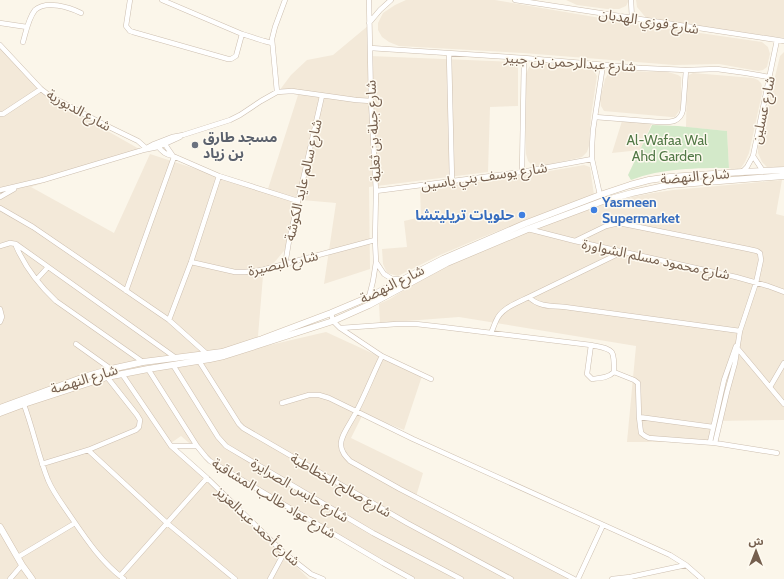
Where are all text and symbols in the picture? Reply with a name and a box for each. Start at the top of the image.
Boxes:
street label: شارع فوزي الهدبان [597,4,700,40]
street label: شارع عبدالرحمن بن جبير [502,48,637,78]
street label: شارع عسلين [747,74,781,146]
street label: شارع جبلة بن ثعلبة [361,79,387,182]
street label: شارع الدبورية [43,85,114,137]
street label: شارع سالم عايد الكوشة [280,117,328,243]
place label: مسجد طارق بن زياد [203,128,277,162]
park label: Al-Wafaa Wal Ahd Garden [627,131,708,165]
marker: مسجد طارق بن زياد [190,140,200,150]
street label: شارع يوسف بني ياسين [420,158,549,196]
street label: شارع النهضة [660,164,731,190]
place label: Yasmeen Supermarket [601,193,680,227]
marker: Yasmeen Supermarket [589,205,599,215]
place label: حلويات تريليتشا [415,206,514,224]
marker: حلويات تريليتشا [517,210,527,220]
street label: شارع محمود مسلم الشواورة [580,234,732,285]
street label: شارع البصيرة [246,246,320,282]
street label: شارع النهضة [357,261,428,309]
street label: شارع النهضة [48,360,120,400]
street label: شارع صالح الخطاطبة [286,449,395,523]
street label: شارع عواد طالب المشاقبة [208,454,339,544]
street label: شارع حابس الصرايرة [247,454,352,528]
street label: شارع أحمد عبدالعزيز [210,482,304,571]
north arrow [736,531,776,571]
text: ش [748,534,764,548]

